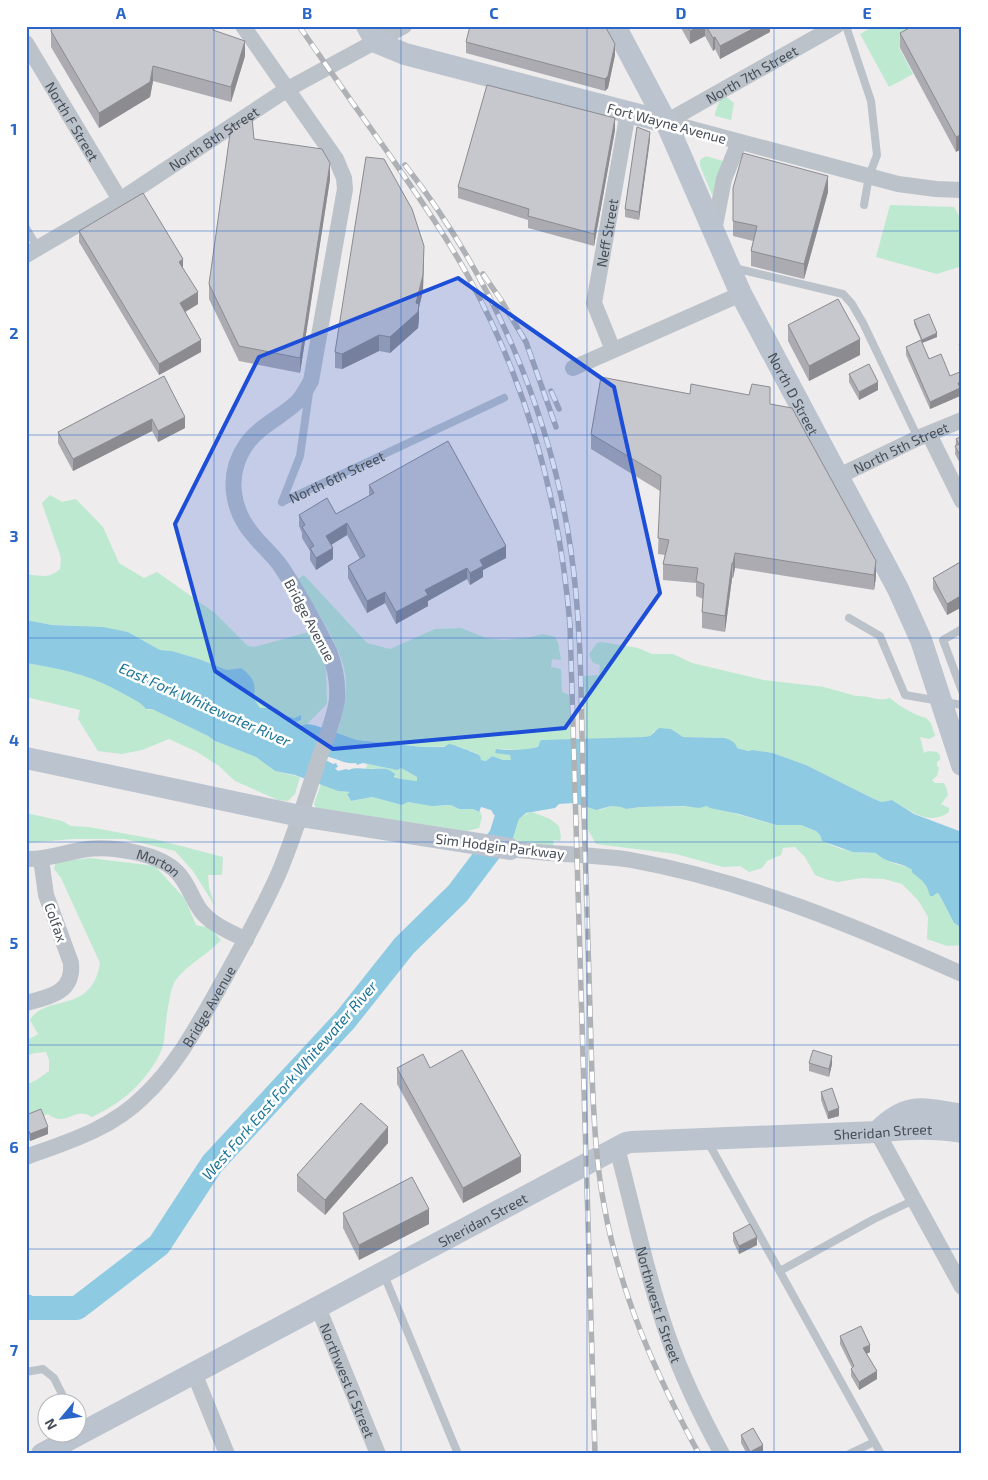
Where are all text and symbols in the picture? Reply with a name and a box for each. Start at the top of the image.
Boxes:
text: A [116,3,127,22]
text: B [302,3,312,22]
text: C [489,3,499,22]
text: D [676,3,687,22]
text: E [862,3,872,22]
street label: North 7th Street [702,41,800,106]
street label: North F Street [42,78,103,164]
street label: Fort Wayne Avenue [606,99,728,147]
street label: North 8th Street [165,102,262,174]
text: 1 [11,119,17,138]
street label: Neff Street [592,197,621,268]
text: 2 [9,323,19,342]
street label: North D Street [765,349,823,438]
street label: North 5th Street [850,418,951,477]
street label: North 6th Street [286,447,387,506]
text: 3 [9,526,19,545]
street label: Bridge Avenue [281,576,339,664]
water label: East Fork Whitewater River [116,658,295,750]
text: 4 [9,730,19,749]
street label: Sim Hodgin Parkway [435,830,566,862]
street label: Morton [135,844,185,880]
street label: Colfax [41,900,71,944]
text: 5 [10,933,19,952]
street label: Bridge Avenue [178,963,238,1050]
water label: West Fork East Fork Whitewater River [198,976,381,1183]
street label: Sheridan Street [833,1120,932,1142]
text: 6 [9,1137,19,1156]
street label: Sheridan Street [435,1189,530,1250]
street label: Northwest F Street [633,1244,686,1365]
street label: Northwest G Street [317,1320,379,1440]
text: 7 [10,1340,19,1359]
north arrow [38,1392,88,1442]
text: N [40,1416,60,1433]

